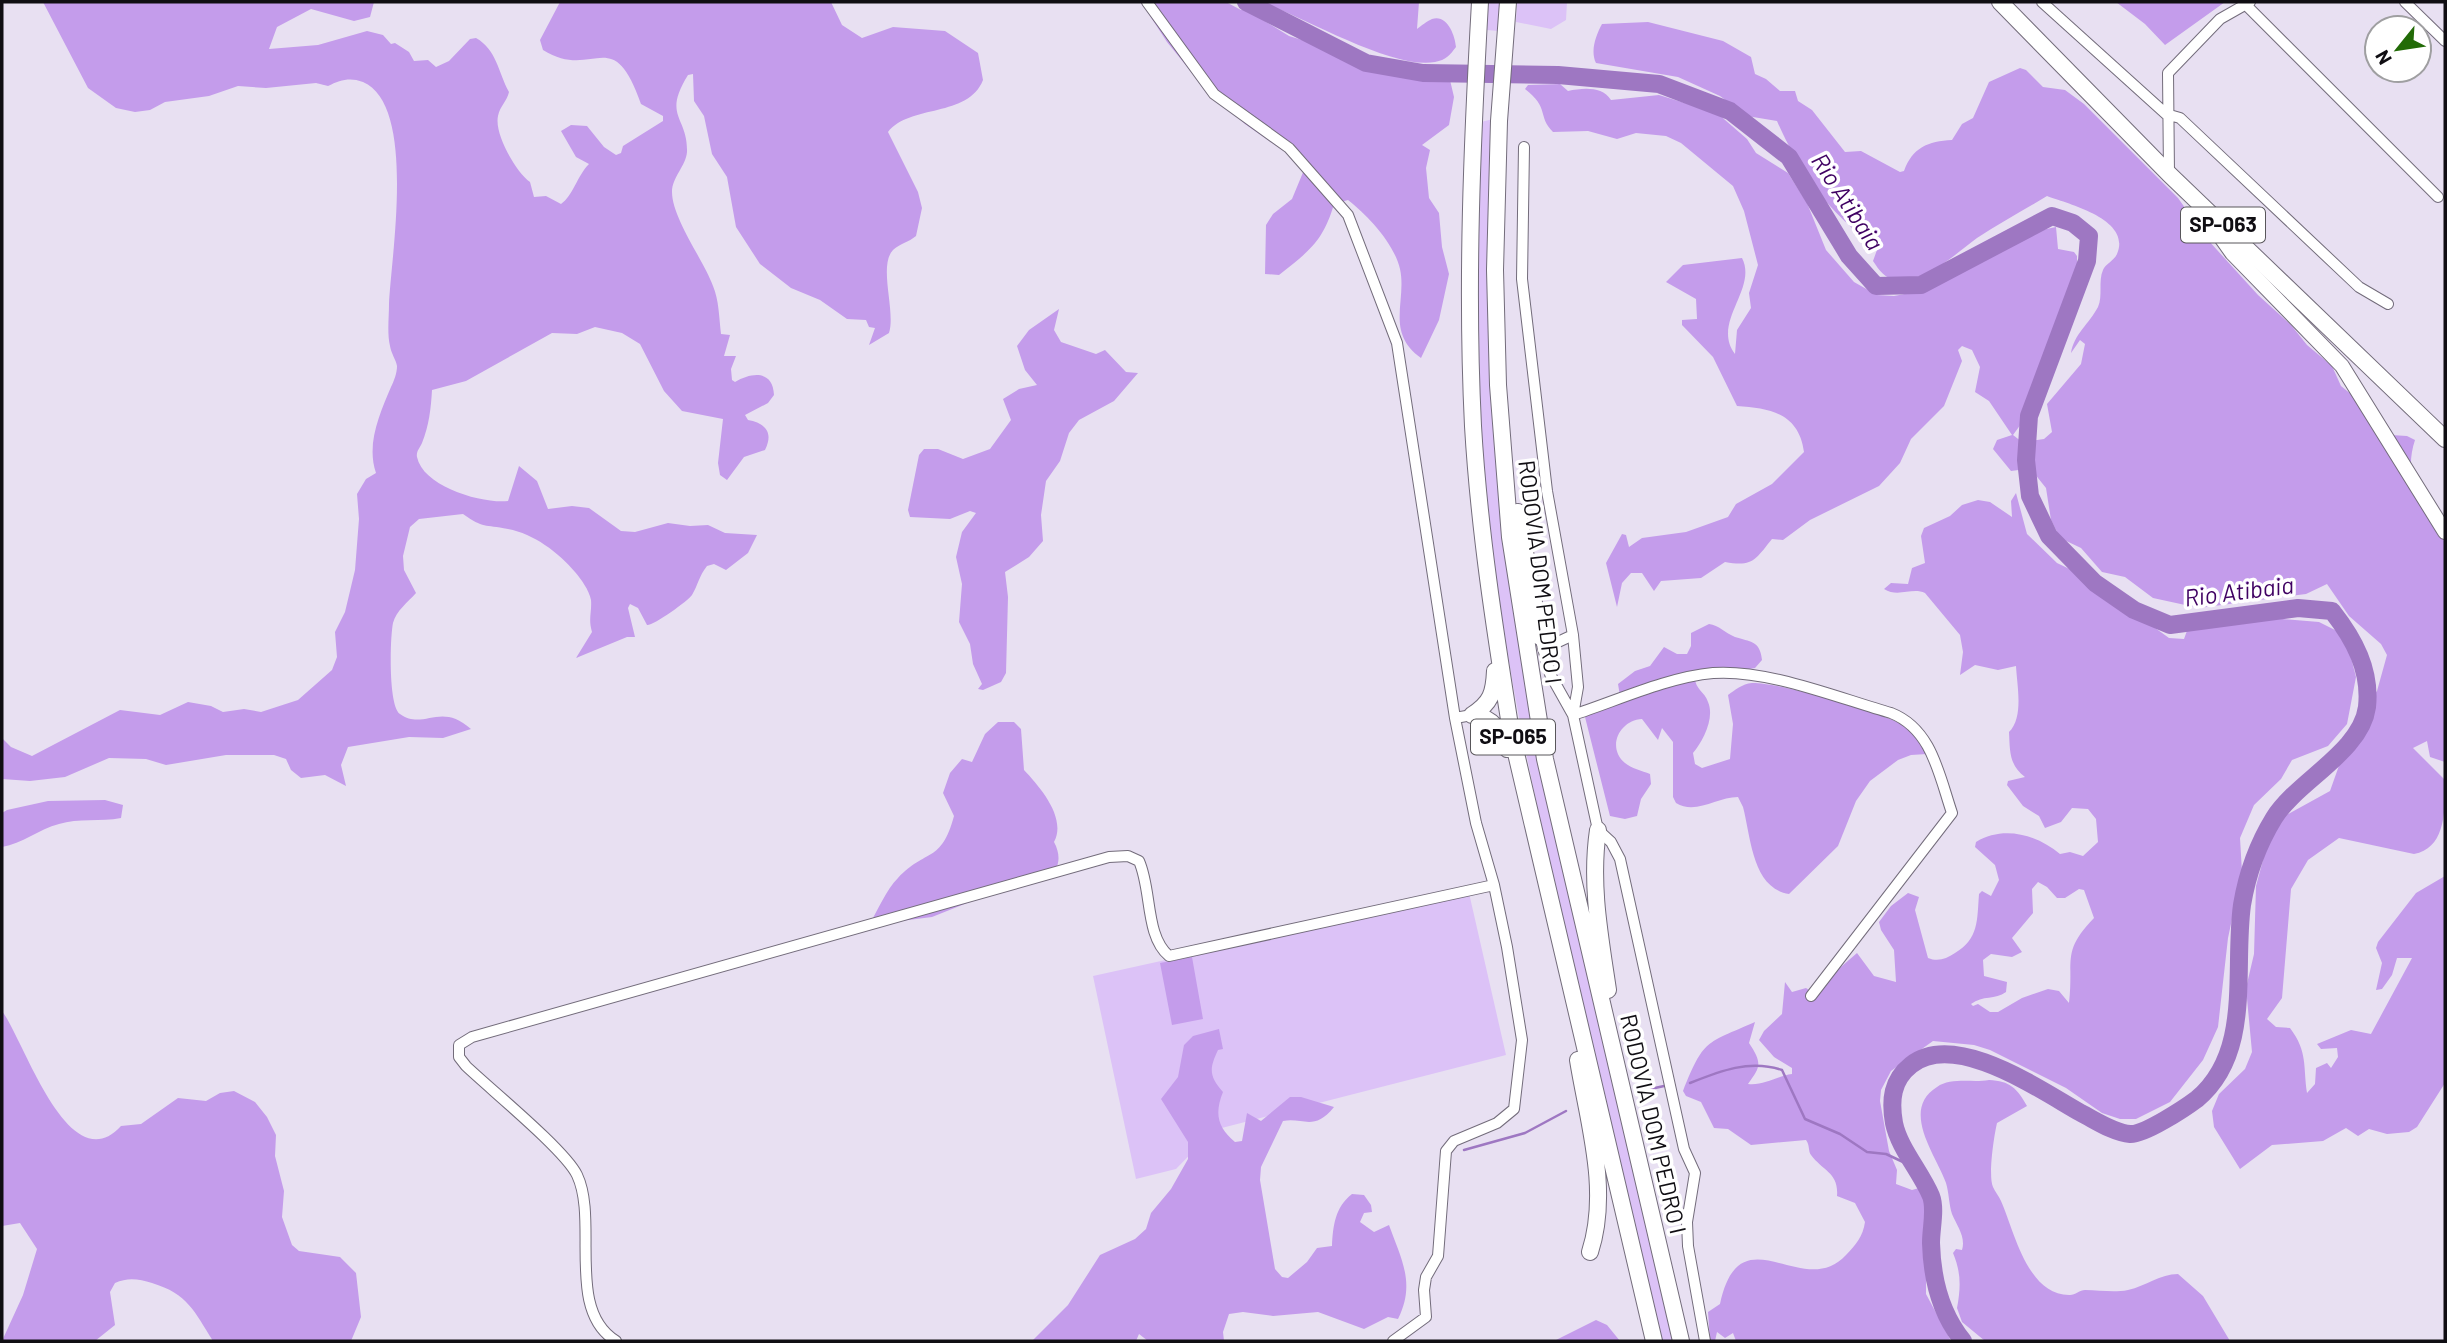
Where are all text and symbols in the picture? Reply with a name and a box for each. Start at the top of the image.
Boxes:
north arrow [2363,14,2433,84]
text: N [2370,47,2396,69]
water label: Rio Atibaia [1806,147,1890,255]
road number: SP-063 [2181,208,2265,243]
street label: RODOVIA DOM PEDRO I [1513,459,1569,685]
water label: Rio Atibaia [2183,569,2295,612]
road number: SP-065 [1471,720,1555,754]
street label: RODOVIA DOM PEDRO I [1615,1011,1693,1237]

